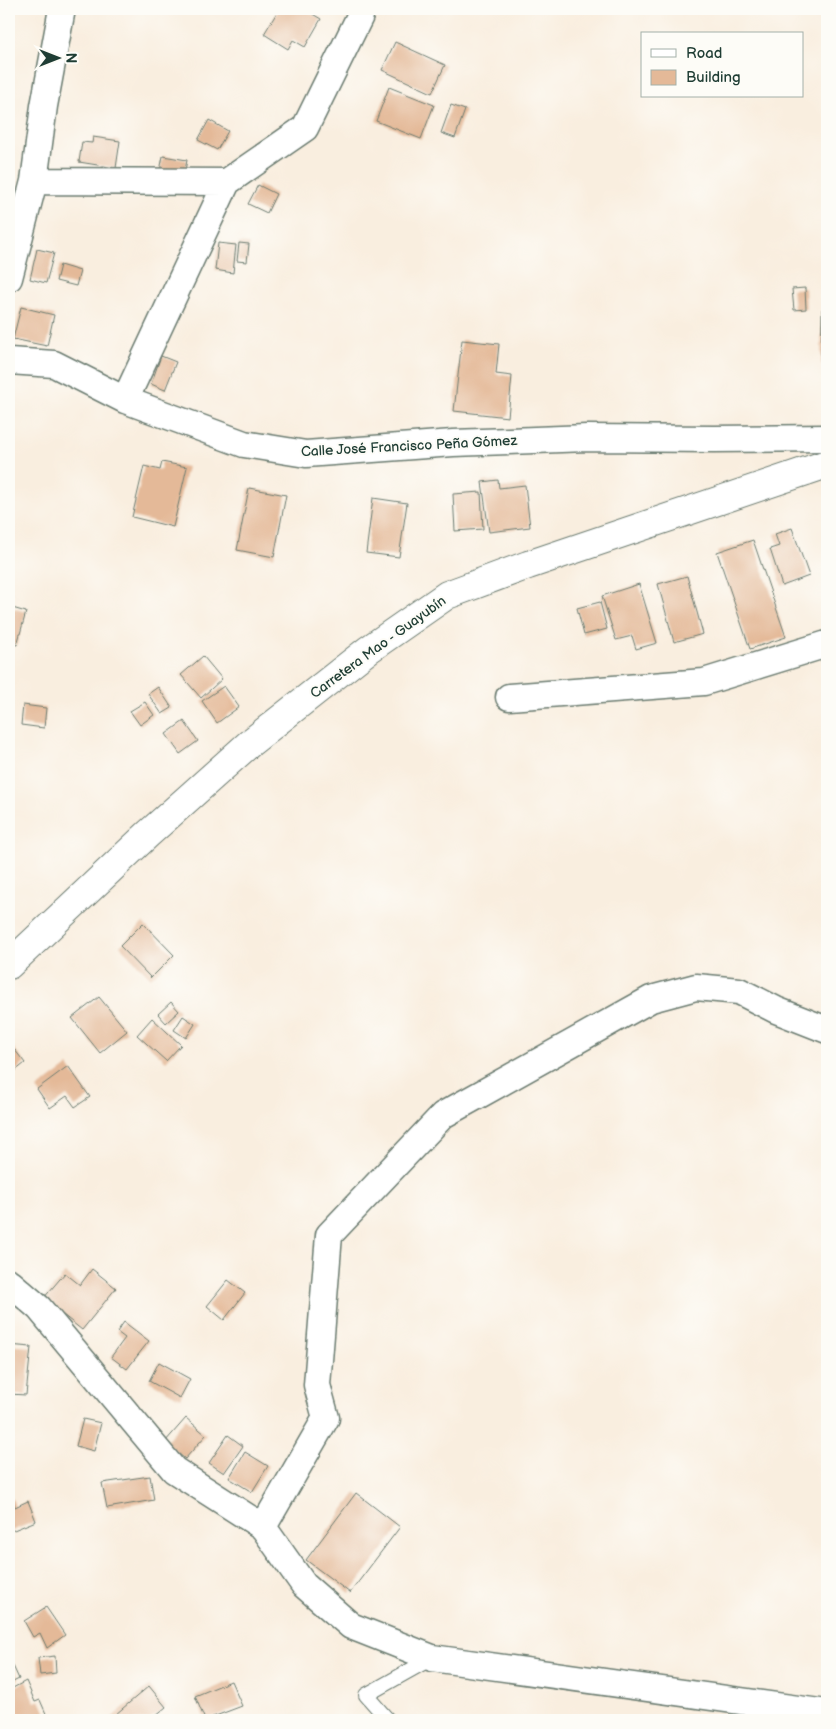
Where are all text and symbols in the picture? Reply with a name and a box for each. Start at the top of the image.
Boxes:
north arrow [32,32,82,82]
legend [641,32,804,98]
text: Road [686,44,722,63]
text: N [62,53,79,63]
text: Building [686,68,741,87]
street label: Calle José Francisco Peña Gómez [300,432,518,460]
street label: Carretera Mao - Guayubín [307,592,449,702]

